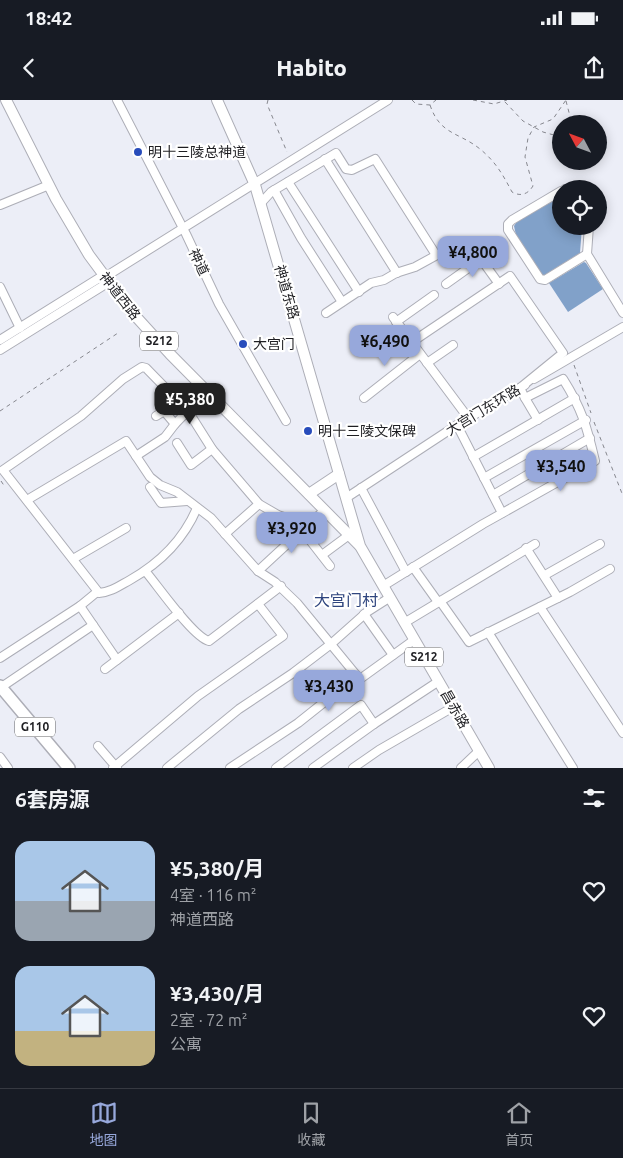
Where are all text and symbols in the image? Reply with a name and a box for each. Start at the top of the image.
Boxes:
text: 18:42 [25,7,73,29]
icon: back [15,54,43,82]
icon: share [580,54,608,82]
text: Habito [276,55,347,80]
north arrow [552,115,608,170]
map controls [552,115,607,235]
place label: 明十三陵总神道 [148,144,246,160]
marker: 明十三陵总神道 [132,146,144,158]
button: locate [552,180,607,235]
pin: ¥4,800 [432,236,514,278]
text: ¥4,800 [448,243,498,261]
street label: 神道 [186,246,212,278]
street label: 神道东路 [272,263,302,321]
street label: 神道西路 [96,269,144,323]
pin: ¥6,490 [344,324,426,367]
road number: S212 [140,332,178,350]
text: ¥6,490 [360,332,410,350]
place label: 大宫门 [253,336,295,352]
marker: 大宫门 [237,338,249,350]
pin: ¥5,380 [149,382,231,425]
street label: 大宫门东环路 [443,382,523,438]
text: ¥5,380 [165,390,215,408]
place label: 明十三陵文保碑 [318,423,416,439]
marker: 明十三陵文保碑 [302,425,314,437]
pin: ¥3,540 [520,450,602,492]
text: ¥3,540 [536,457,586,475]
pin: ¥3,920 [251,512,333,554]
text: ¥3,920 [267,519,317,537]
district label: 大宫门村 [314,591,378,609]
road number: S212 [405,648,443,666]
pin: ¥3,430 [288,670,370,712]
text: ¥3,430 [304,677,354,695]
street label: 昌赤路 [438,687,472,731]
road number: G110 [15,718,55,736]
icon: filters [580,784,608,812]
text: 6套房源 [15,787,90,811]
text: ¥5,380/月 [170,856,264,880]
icon: home [55,861,115,921]
icon: heart [580,877,608,905]
text: 4室 · 116 m² [170,886,257,904]
text: 神道西路 [170,910,234,928]
text: ¥3,430/月 [170,981,264,1005]
icon: home [55,986,115,1046]
icon: heart [580,1002,608,1030]
text: 2室 · 72 m² [170,1011,248,1029]
text: 公寓 [170,1035,202,1053]
tab: 地图 [90,1099,118,1149]
tab: 收藏 [297,1099,325,1149]
tab: 首页 [505,1099,533,1149]

